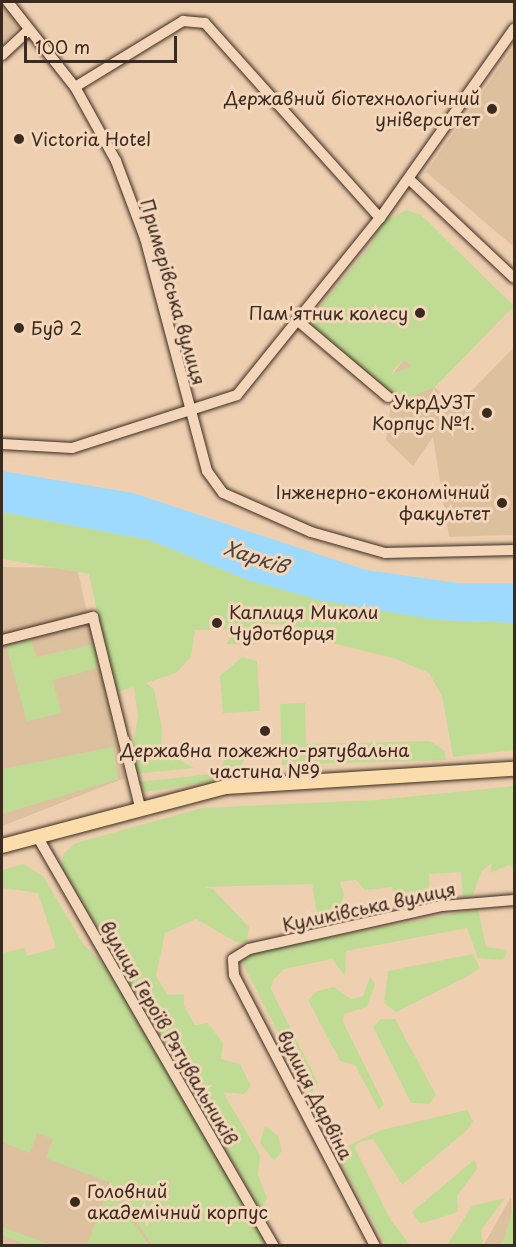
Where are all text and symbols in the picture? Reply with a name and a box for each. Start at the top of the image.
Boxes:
scale bar [27,24,180,62]
text: 100 m [35,33,90,60]
place label: Державний біотехнологічний університет [224,88,480,130]
marker: Державний біотехнологічний університет [485,102,499,116]
place label: Victoria Hotel [31,128,151,150]
marker: Victoria Hotel [12,132,26,146]
street label: Примерівська вулиця [136,196,210,388]
place label: Пам'ятник колесу [247,302,408,324]
marker: Пам'ятник колесу [413,306,427,320]
place label: Буд 2 [31,317,82,339]
marker: Буд 2 [12,321,26,335]
place label: УкрДУЗТ Корпус №1. [371,392,475,434]
marker: УкрДУЗТ Корпус №1. [480,406,494,420]
place label: Інженерно-економічний факультет [276,482,490,524]
marker: Інженерно-економічний факультет [495,496,509,510]
water label: Харків [221,536,291,578]
place label: Каплиця Миколи Чудотворця [229,602,379,644]
marker: Каплиця Миколи Чудотворця [210,616,224,630]
marker: Державна пожежно-рятувальна частина №9 [258,724,272,738]
place label: Державна пожежно-рятувальна частина №9 [121,740,409,783]
street label: Куликівська вулиця [280,878,458,936]
street label: вулиця Героїв Рятувальників [96,917,242,1149]
street label: вулиця Дарвіна [273,1026,357,1164]
place label: Головний академічний корпус [87,1181,269,1224]
marker: Головний академічний корпус [68,1195,82,1209]

